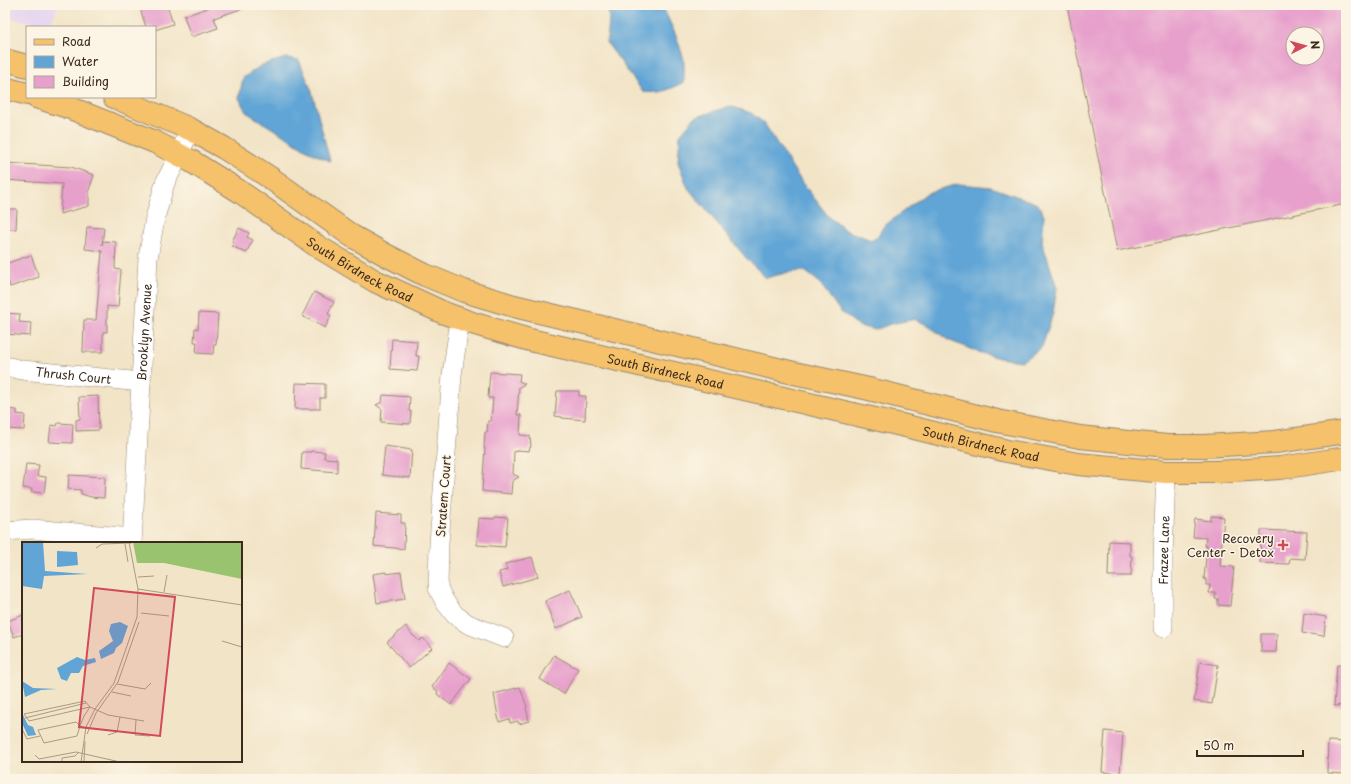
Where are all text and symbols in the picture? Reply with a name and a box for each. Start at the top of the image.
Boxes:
legend [26,26,156,98]
north arrow [1285,26,1325,66]
text: Road [62,32,91,50]
text: N [1307,40,1324,50]
text: Water [62,52,99,70]
text: Building [62,72,109,90]
street label: South Birdneck Road [303,232,416,306]
street label: Brooklyn Avenue [132,283,156,381]
street label: South Birdneck Road [605,349,726,393]
street label: Thrush Court [35,362,112,388]
street label: South Birdneck Road [921,421,1041,466]
street label: Stratem Court [431,454,455,538]
street label: Frazee Lane [1154,515,1173,585]
place label: Recovery Center - Detox [1187,529,1274,561]
marker: Recovery Center - Detox [1277,539,1289,551]
inset map [22,542,242,762]
scale bar [1197,732,1303,758]
text: 50 m [1203,736,1234,754]

